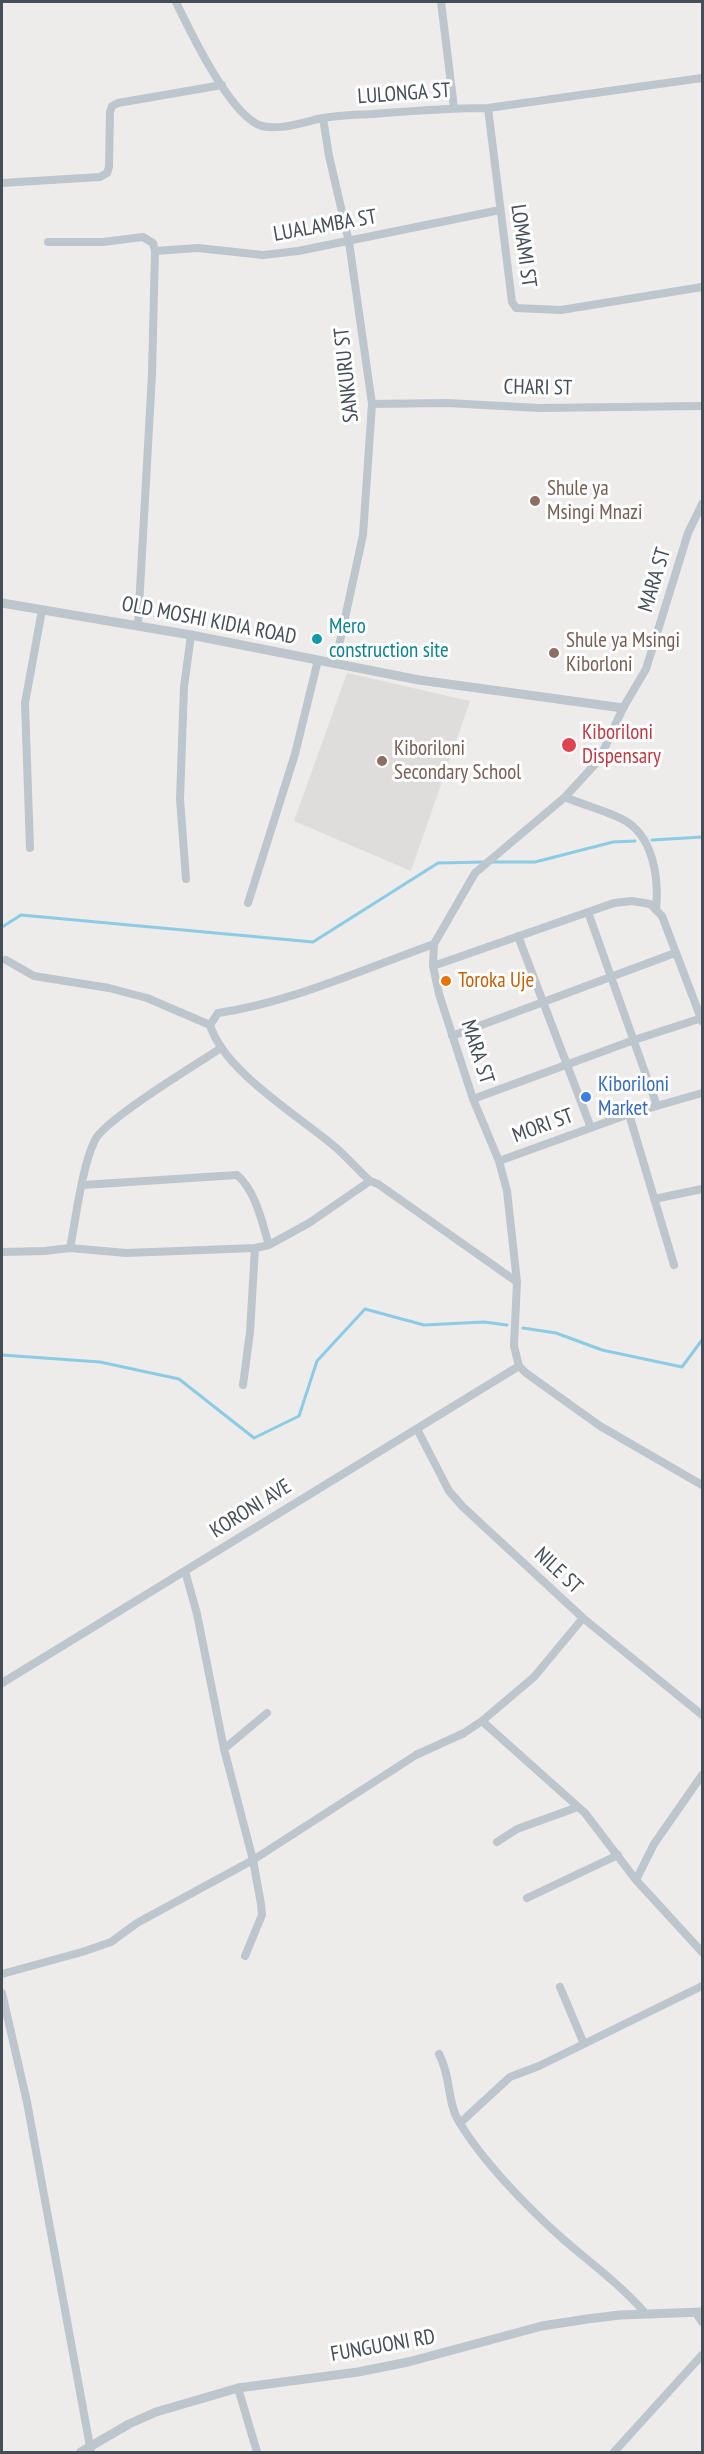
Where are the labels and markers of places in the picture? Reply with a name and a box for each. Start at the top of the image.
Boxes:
place label: Shule ya Msingi Mnazi [547,476,642,526]
marker: Shule ya Msingi Mnazi [528,494,542,508]
place label: Mero construction site [329,614,449,664]
place label: Shule ya Msingi Kiborloni [566,628,680,678]
marker: Mero construction site [310,632,324,646]
marker: Shule ya Msingi Kiborloni [547,646,561,660]
place label: Kiboriloni Dispensary [582,720,661,770]
place label: Kiboriloni Secondary School [394,736,521,786]
marker: Kiboriloni Dispensary [560,736,578,754]
marker: Kiboriloni Secondary School [375,754,389,768]
place label: Toroka Uje [458,968,534,994]
marker: Toroka Uje [439,974,453,988]
place label: Kiboriloni Market [598,1072,669,1122]
marker: Kiboriloni Market [579,1090,593,1104]

